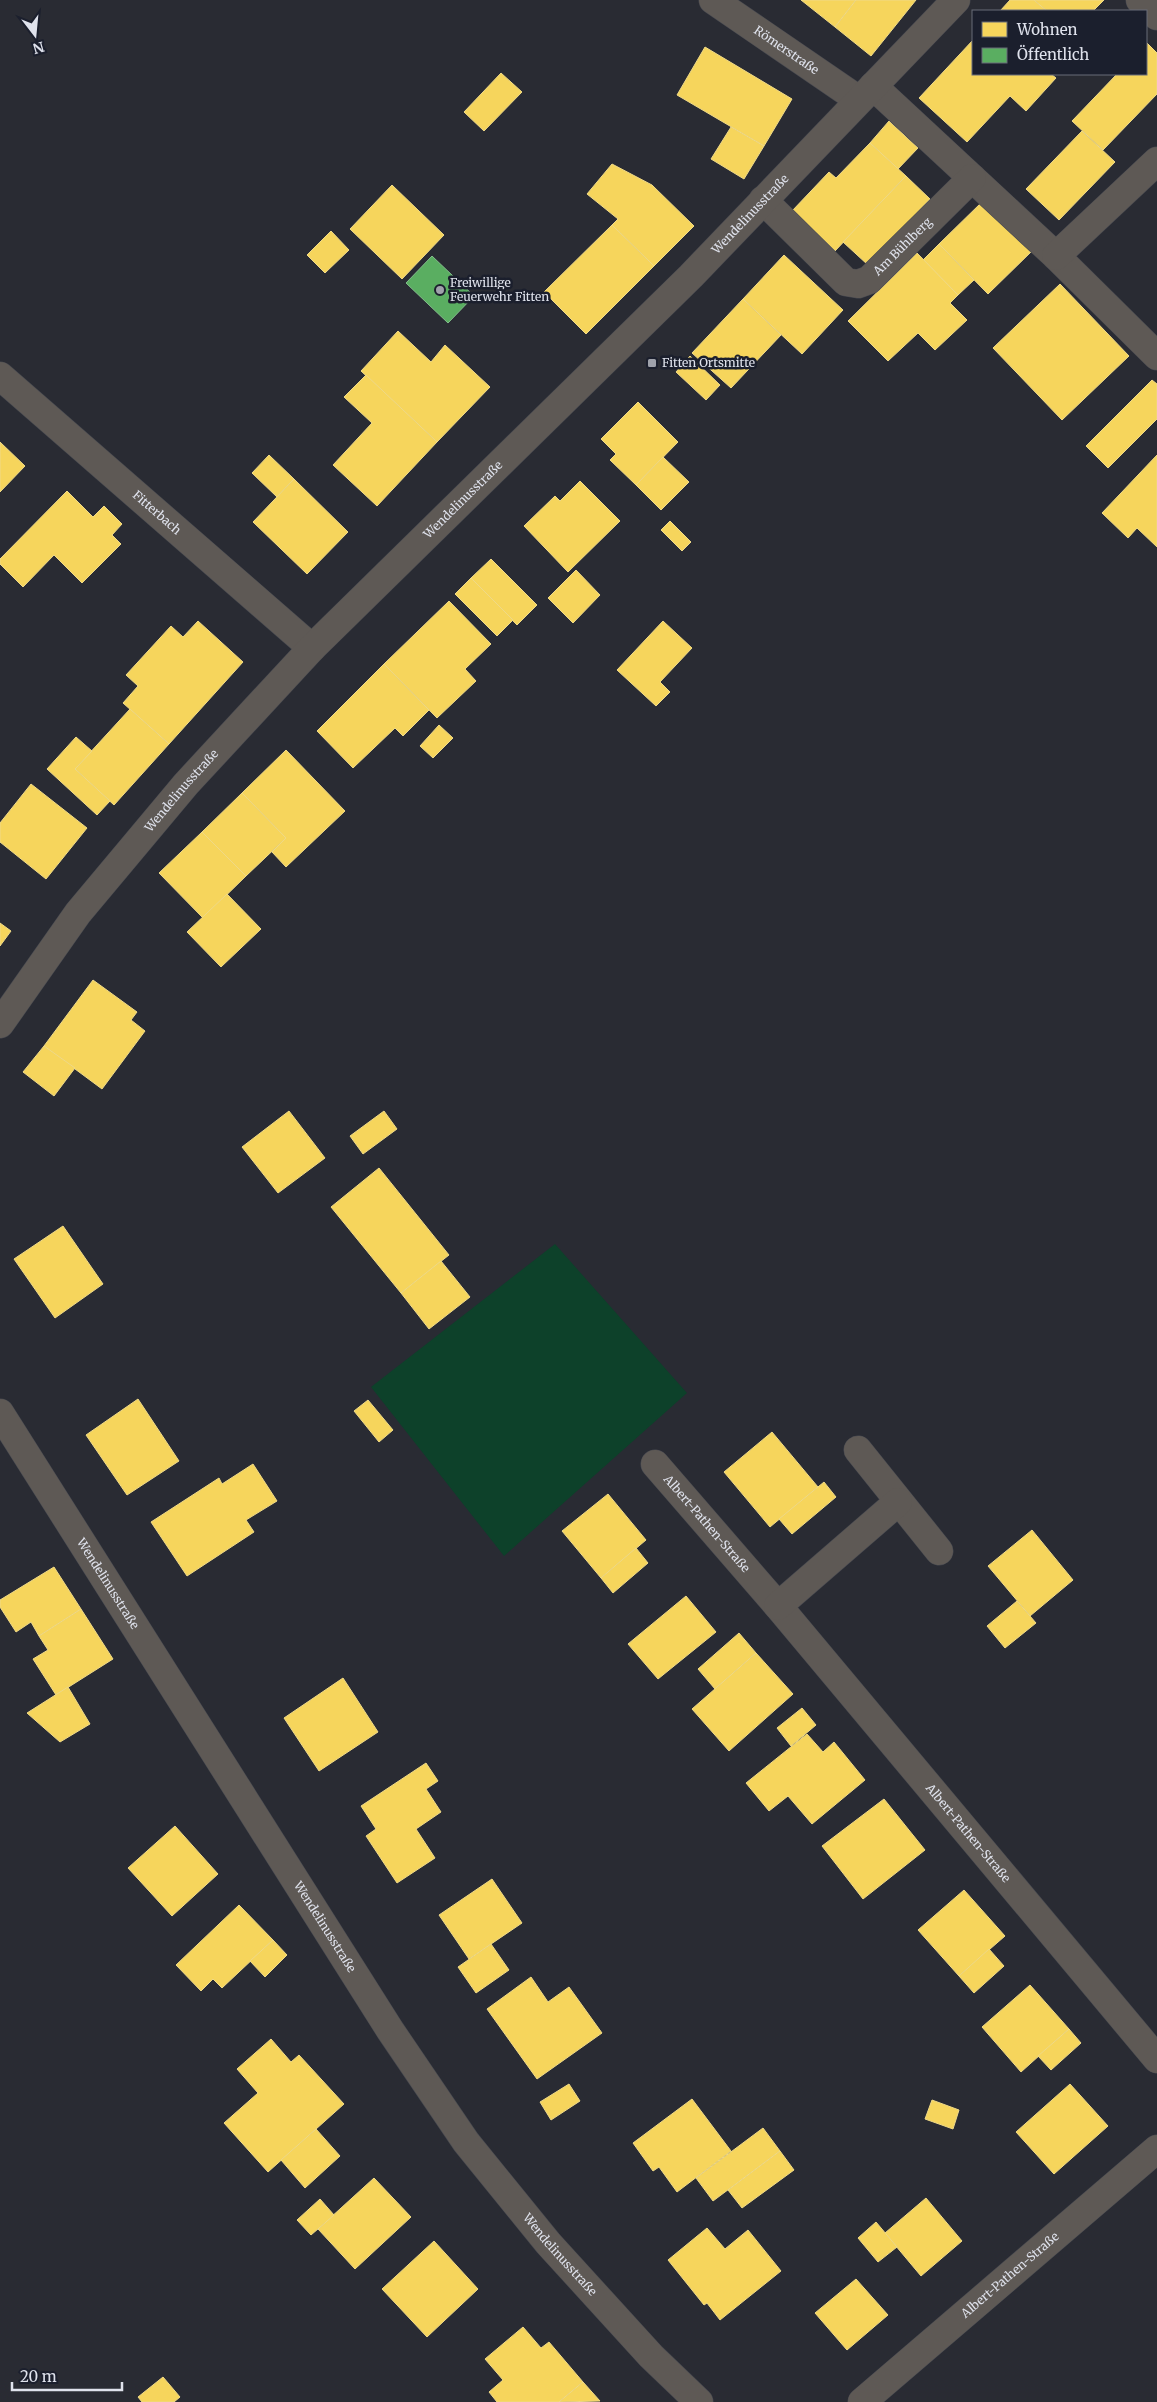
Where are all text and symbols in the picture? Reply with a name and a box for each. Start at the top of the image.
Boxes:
north arrow [10,10,60,60]
legend [972,10,1147,75]
text: Wohnen [1016,20,1077,39]
street label: Römerstraße [751,22,822,77]
text: N [31,37,46,58]
text: Öffentlich [1017,44,1089,64]
street label: Wendelinusstraße [708,171,792,258]
street label: Am Bühlberg [869,214,935,279]
place label: Freiwillige Feuerwehr Fitten [450,275,549,304]
marker: Freiwillige Feuerwehr Fitten [434,284,446,296]
place label: Fitten Ortsmitte [662,355,755,370]
marker: Fitten Ortsmitte [646,357,658,369]
street label: Wendelinusstraße [419,457,505,542]
street label: Fitterbach [130,487,184,537]
street label: Wendelinusstraße [141,746,221,835]
street label: Albert-Pathen-Straße [660,1471,753,1575]
street label: Wendelinusstraße [74,1534,143,1632]
street label: Albert-Pathen-Straße [922,1780,1014,1885]
street label: Wendelinusstraße [290,1878,360,1975]
street label: Wendelinusstraße [519,2210,600,2299]
street label: Albert-Pathen-Straße [957,2229,1062,2321]
scale bar [12,2360,122,2392]
text: 20 m [20,2367,57,2386]

